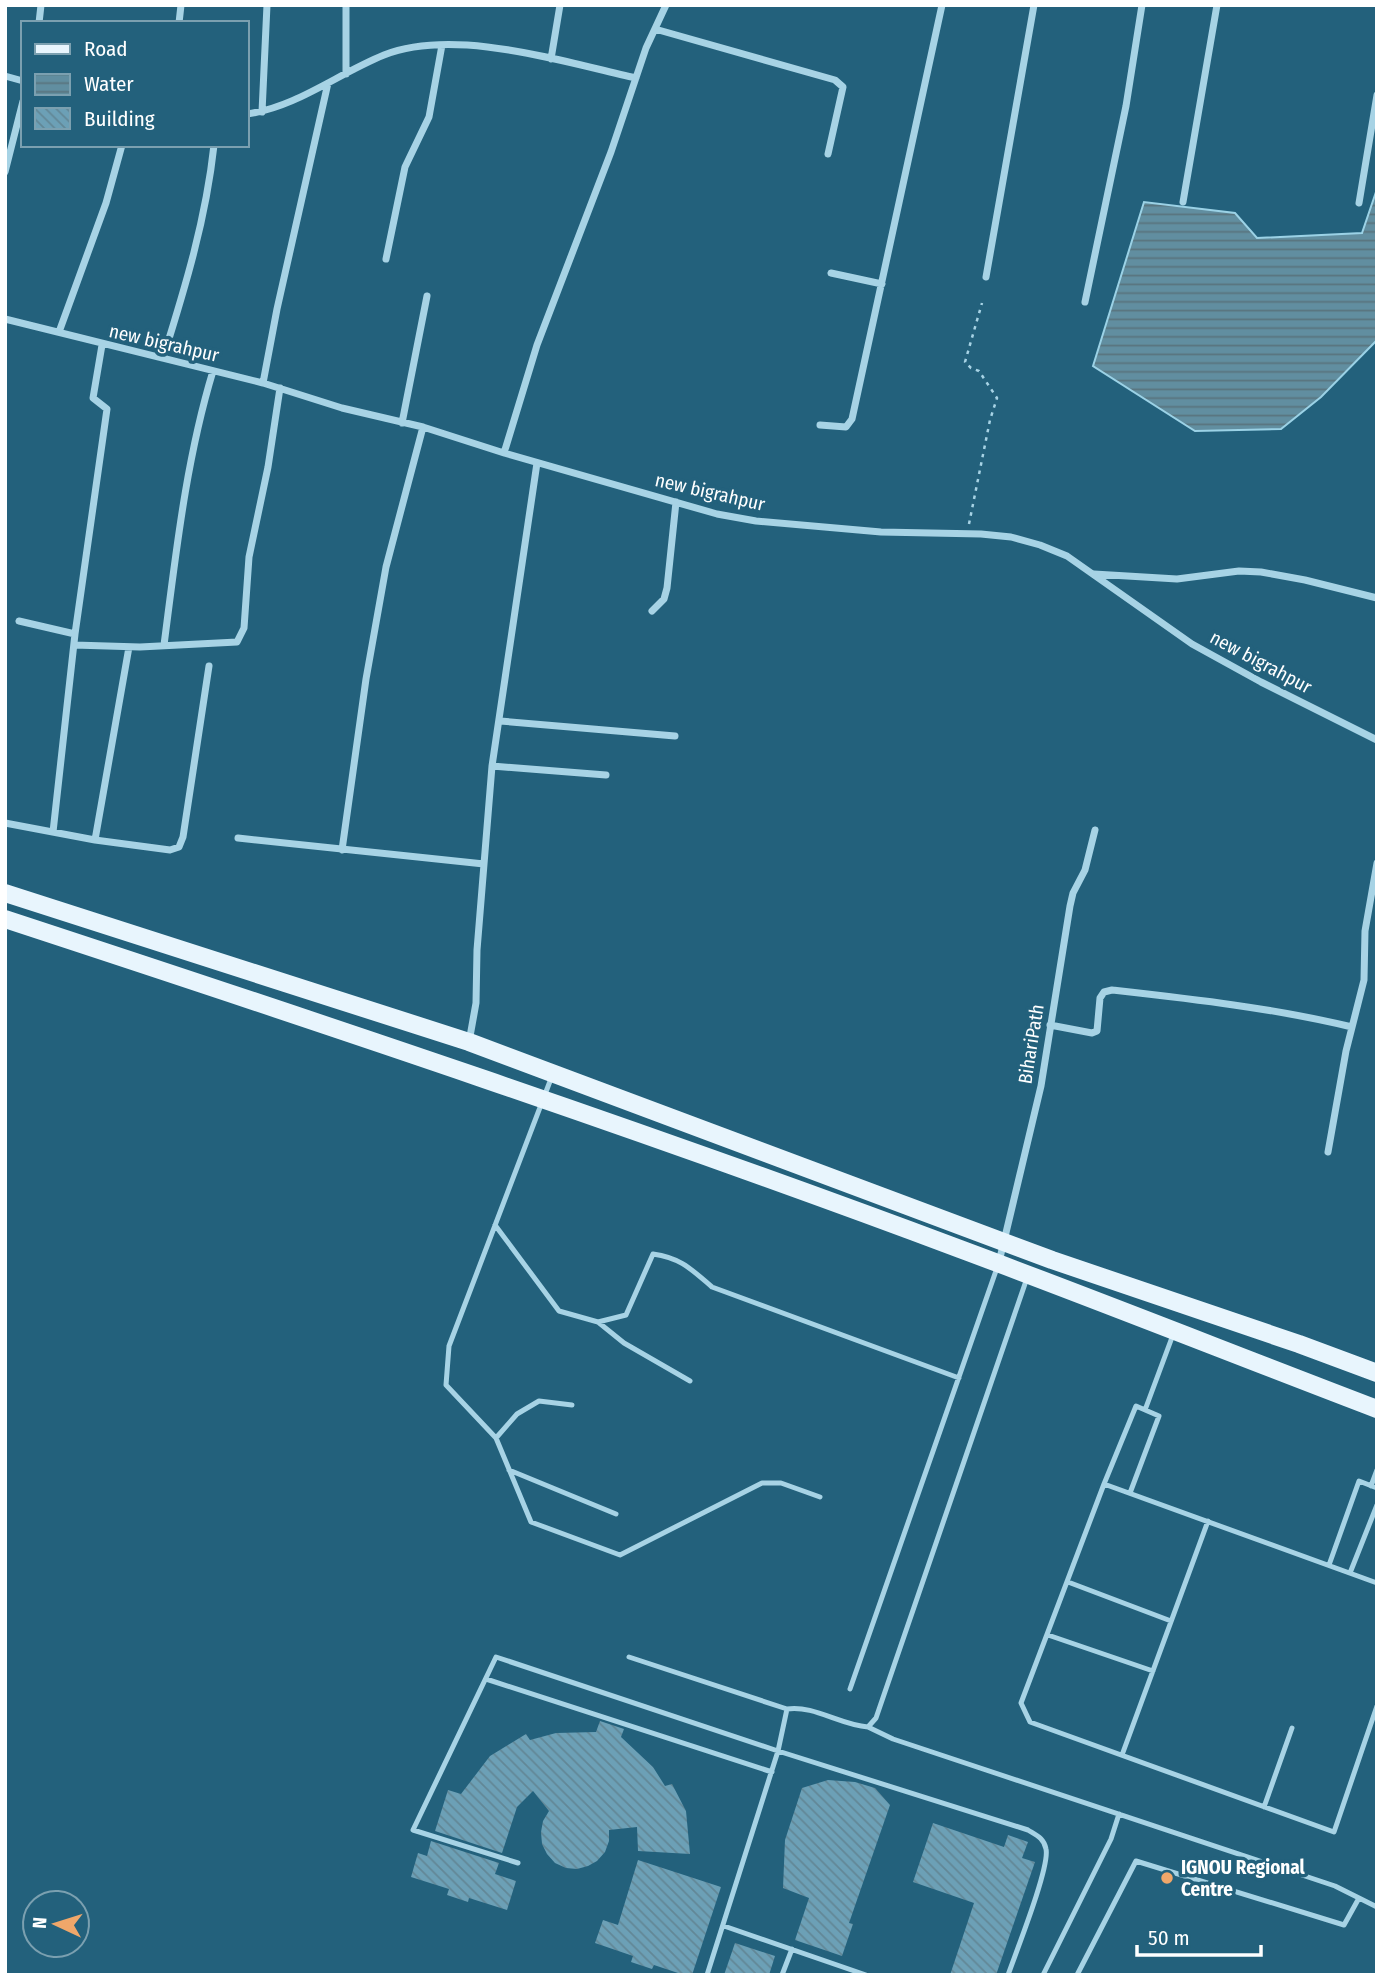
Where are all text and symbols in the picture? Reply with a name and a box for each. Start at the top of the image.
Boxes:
legend [21,21,248,147]
text: Road [84,36,128,62]
text: Water [84,71,134,97]
text: Building [84,106,155,132]
street label: new bigrahpur [107,319,222,367]
street label: new bigrahpur [653,468,768,516]
street label: new bigrahpur [1206,626,1316,699]
street label: BihariPath [1013,1002,1049,1086]
place label: IGNOU Regional Centre [1181,1856,1306,1901]
marker: IGNOU Regional Centre [1159,1870,1175,1886]
north arrow [21,1889,91,1959]
scale bar [1137,1913,1261,1957]
text: N [28,1916,51,1929]
text: 50 m [1148,1925,1190,1951]

